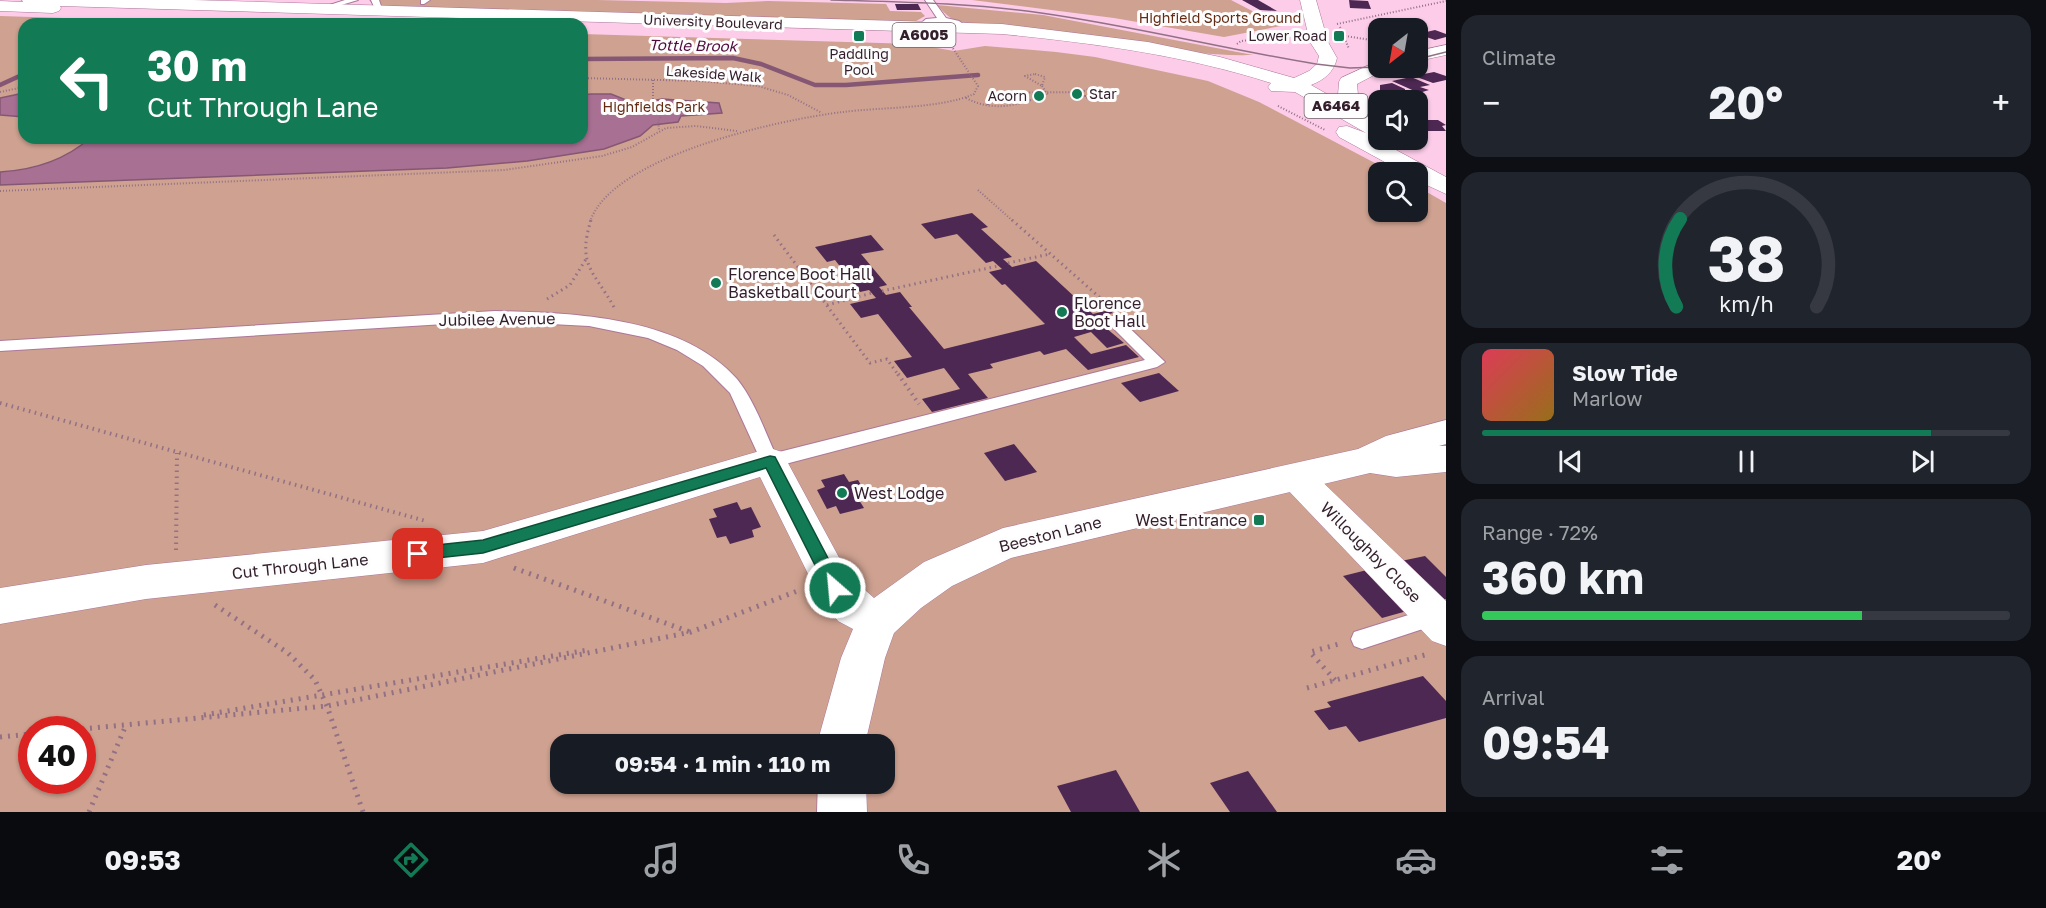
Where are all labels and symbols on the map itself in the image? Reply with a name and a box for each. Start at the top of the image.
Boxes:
park label: Highfield Sports Ground [1139,9,1301,26]
street label: University Boulevard [643,11,783,32]
north arrow [1368,18,1428,78]
road number: A6005 [892,23,956,47]
place label: Lower Road [1248,27,1327,44]
marker: Paddling Pool [852,29,866,43]
marker: Lower Road [1332,29,1346,43]
water label: Tottle Brook [649,35,739,55]
place label: Paddling Pool [829,45,889,78]
street label: Lakeside Walk [665,62,763,85]
place label: Star [1089,85,1117,102]
place label: Acorn [988,87,1027,104]
marker: Star [1070,87,1084,101]
marker: Acorn [1032,89,1046,103]
road number: A6464 [1304,94,1368,118]
park label: Highfields Park [603,98,705,115]
place label: Florence Boot Hall Basketball Court [728,264,871,302]
marker: Florence Boot Hall Basketball Court [709,276,723,290]
place label: Florence Boot Hall [1074,293,1146,331]
marker: Florence Boot Hall [1055,305,1069,319]
street label: Jubilee Avenue [438,308,556,330]
place label: West Lodge [854,483,944,503]
marker: West Lodge [835,486,849,500]
street label: Willoughby Close [1316,497,1426,607]
place label: West Entrance [1135,510,1247,530]
street label: Beeston Lane [997,512,1103,556]
marker: West Entrance [1252,513,1266,527]
pin [392,528,443,579]
street label: Cut Through Lane [231,549,369,583]
position arrow [803,556,867,620]
speed limit sign: 40 [18,716,96,794]

